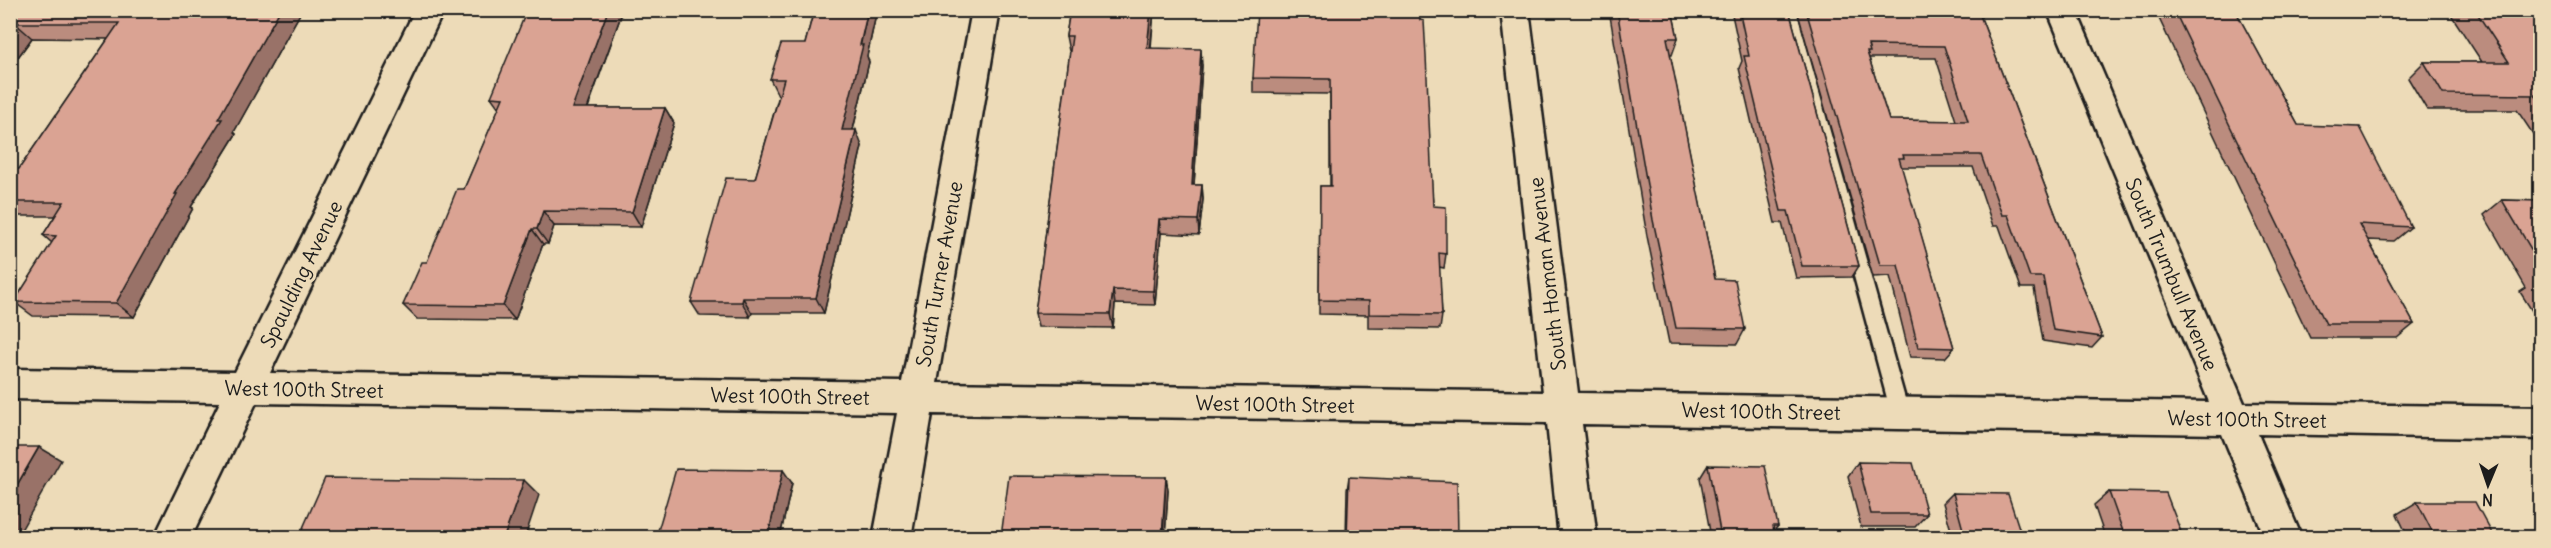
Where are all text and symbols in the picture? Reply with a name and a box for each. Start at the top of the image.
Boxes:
street label: South Trumbull Avenue [2120,174,2224,374]
street label: South Homan Avenue [1523,176,1571,372]
street label: South Turner Avenue [910,179,968,369]
street label: Spaulding Avenue [255,196,347,352]
street label: West 100th Street [224,375,384,403]
street label: West 100th Street [710,382,870,410]
street label: West 100th Street [1195,390,1355,418]
street label: West 100th Street [1681,397,1841,425]
street label: West 100th Street [2167,405,2327,433]
north arrow [2458,455,2518,515]
text: N [2482,490,2493,510]

